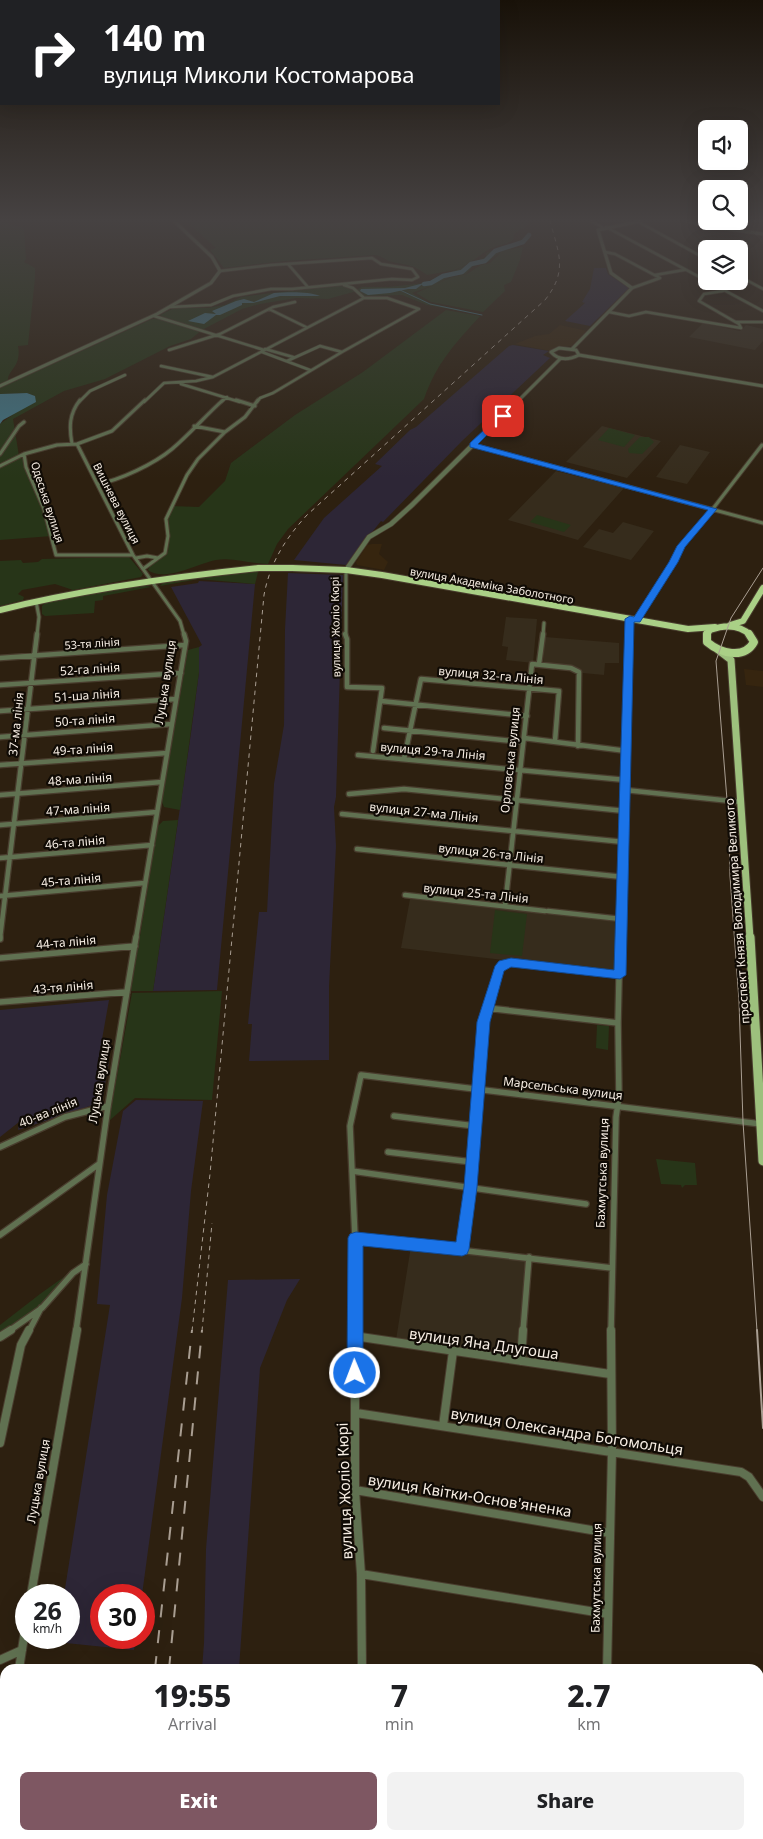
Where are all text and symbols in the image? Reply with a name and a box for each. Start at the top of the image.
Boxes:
text: 140 m [103,14,206,61]
icon: right [20,20,85,85]
text: вулиця Миколи Костомарова [103,59,414,89]
map controls [698,120,748,290]
button: sound [698,120,748,170]
button: search [698,180,748,230]
button: layers [698,240,748,290]
pin [482,395,524,437]
icon: arrive [489,402,517,430]
street label: Одеська вулиця [28,459,68,545]
street label: Вишнева вулиця [90,460,144,546]
street label: вулиця Академіка Заболотного [409,563,575,607]
street label: вулиця Жоліо Кюрі [327,577,343,677]
street label: 53-тя лінія [64,634,120,652]
street label: Луцька вулиця [150,639,180,725]
street label: 52-га лінія [59,658,121,680]
street label: вулиця 32-га Лінія [438,662,544,688]
street label: 51-ша лінія [54,684,120,706]
street label: 37-ма лінія [4,691,28,757]
street label: Орловська вулиця [496,706,524,814]
street label: 50-та лінія [54,709,116,731]
street label: 49-та лінія [52,738,114,760]
street label: вулиця 29-та Лінія [380,738,486,764]
street label: 48-ма лінія [47,768,113,790]
street label: 47-ма лінія [45,798,111,820]
street label: вулиця 27-ма Лінія [369,798,479,826]
street label: проспект Князя Володимира Великого [721,798,753,1024]
street label: 46-та лінія [44,831,106,853]
street label: вулиця 26-та Лінія [438,839,544,867]
street label: 45-та лінія [40,869,102,891]
street label: вулиця 25-та Лінія [423,879,529,907]
street label: 44-та лінія [35,931,97,953]
street label: 43-тя лінія [32,976,94,998]
street label: Луцька вулиця [84,1038,114,1124]
street label: Марсельська вулиця [502,1072,624,1104]
street label: 40-ва лінія [16,1093,80,1131]
street label: Бахмутська вулиця [592,1118,612,1228]
street label: вулиця Яна Длугоша [408,1323,560,1363]
position arrow [328,1346,380,1398]
street label: вулиця Олександра Богомольця [449,1403,685,1459]
street label: вулиця Жоліо Кюрі [332,1422,356,1560]
street label: Луцька вулиця [22,1438,54,1524]
street label: вулиця Квітки-Основ'яненка [367,1469,573,1521]
street label: Бахмутська вулиця [587,1523,605,1633]
speed limit sign: 30 [90,1584,155,1649]
text: 26 [33,1593,62,1627]
text: km/h [33,1620,62,1637]
text: 19:55 [153,1675,231,1716]
text: 7 [391,1675,408,1716]
text: 2.7 [567,1675,611,1716]
text: Arrival [168,1713,217,1735]
text: min [385,1713,414,1735]
text: km [577,1713,601,1735]
button: Exit [20,1772,377,1830]
button: Share [387,1772,744,1830]

